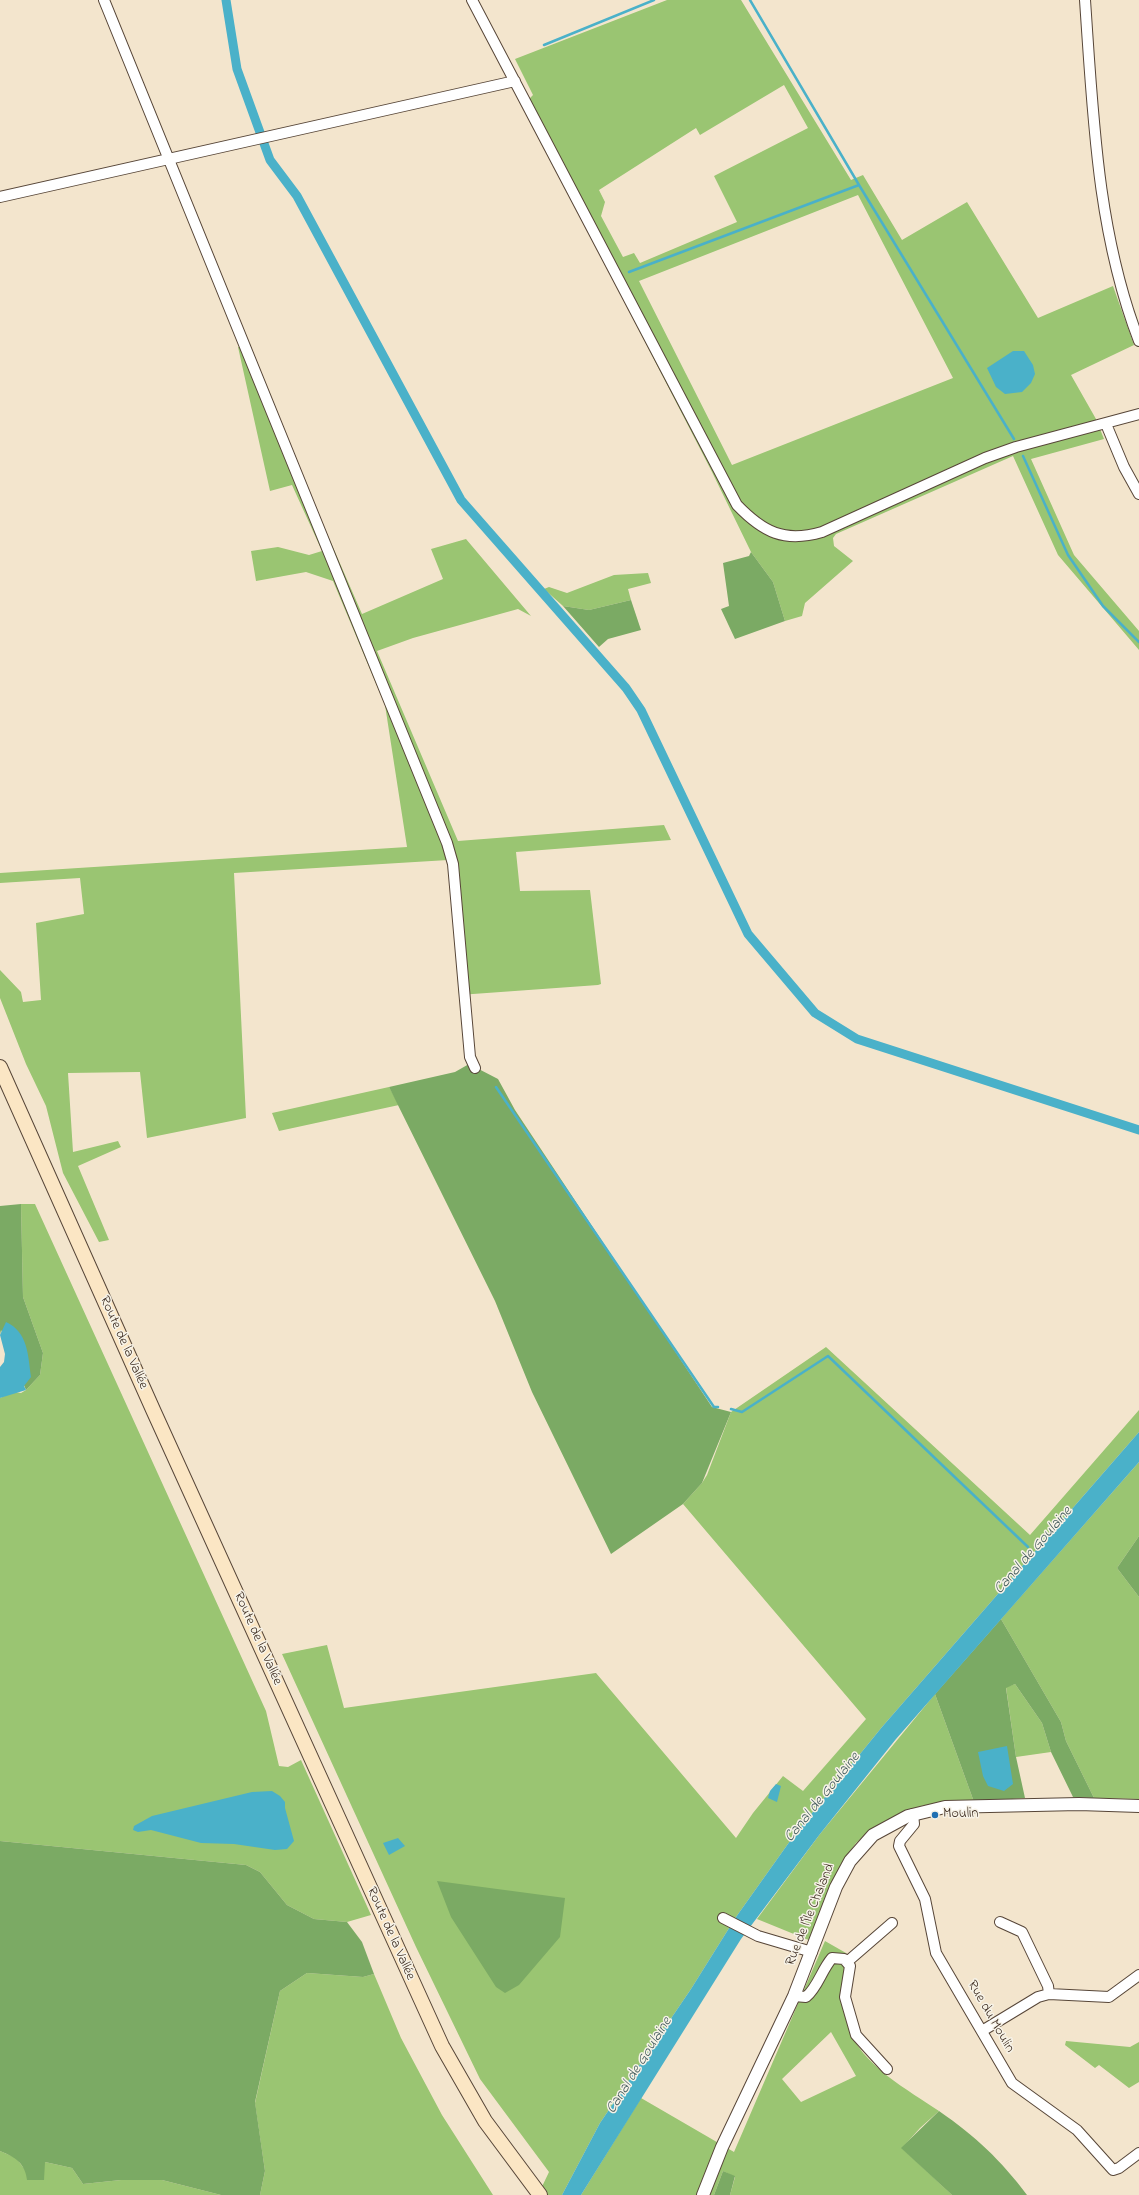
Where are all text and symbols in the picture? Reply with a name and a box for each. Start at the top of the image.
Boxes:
street label: Route de la Vallée [95,1294,151,1392]
water label: Canal de Goulaine [991,1504,1077,1598]
street label: Route de la Vallée [229,1590,285,1688]
water label: Canal de Goulaine [781,1750,865,1846]
place label: Moulin [943,1807,979,1823]
marker: Moulin [930,1810,940,1820]
street label: Rue de l'Île Chaland [783,1861,839,1969]
street label: Route de la Vallée [362,1885,418,1983]
street label: Rue du Moulin [963,1978,1017,2056]
water label: Canal de Goulaine [603,2015,677,2117]

